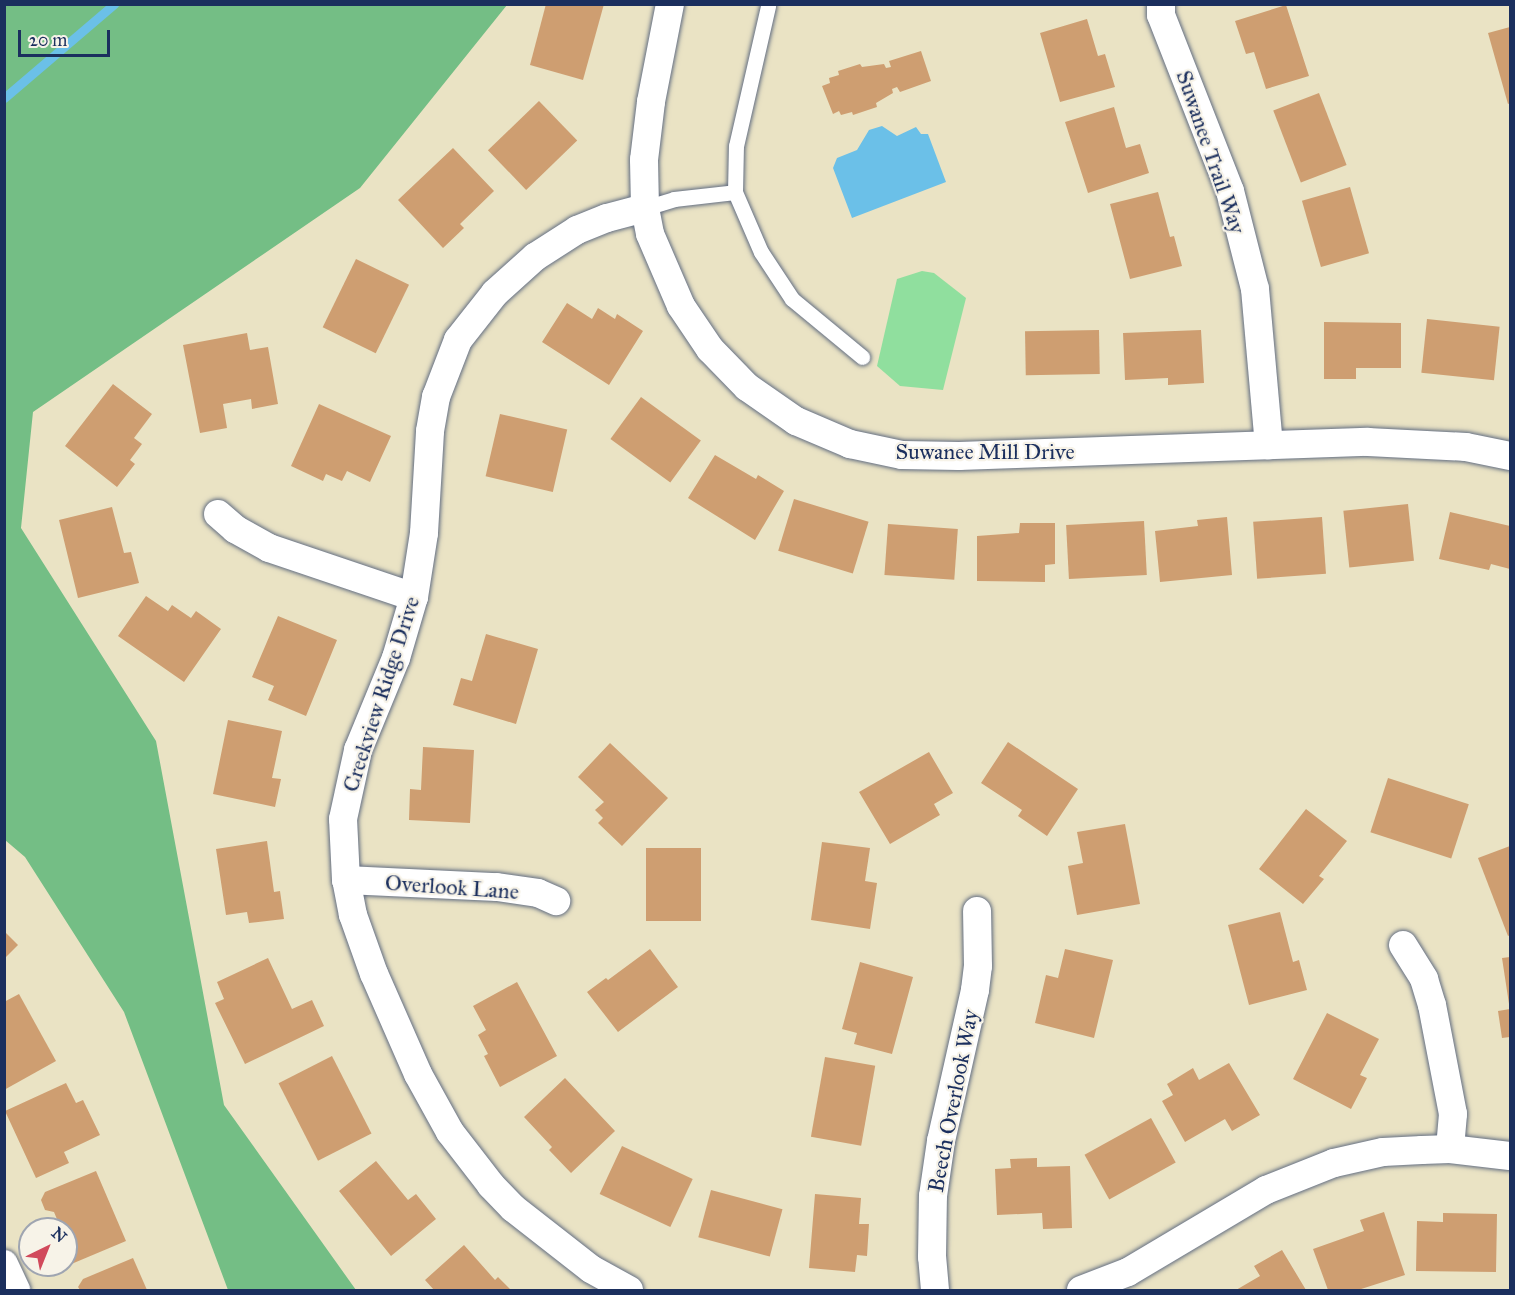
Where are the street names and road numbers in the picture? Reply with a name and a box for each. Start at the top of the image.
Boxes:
street label: Suwanee Trail Way [1171,67,1251,237]
street label: Suwanee Mill Drive [895,439,1075,465]
street label: Creekview Ridge Drive [337,593,425,795]
street label: Overlook Lane [384,869,520,905]
street label: Beech Overlook Way [922,1007,984,1195]

